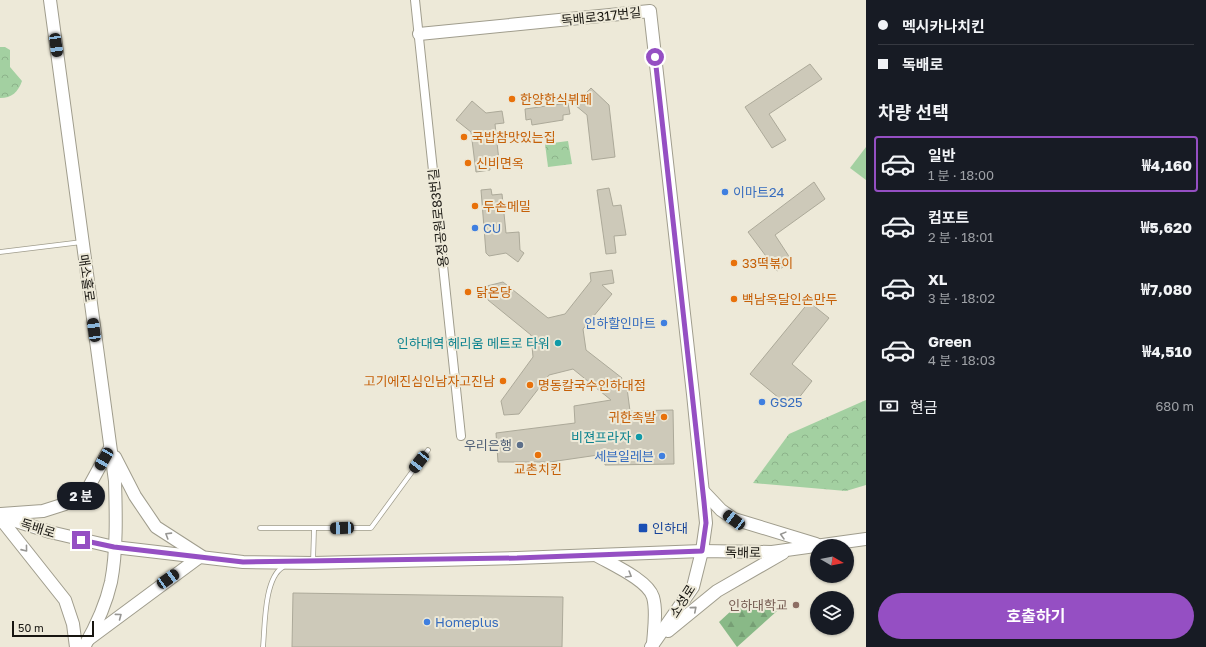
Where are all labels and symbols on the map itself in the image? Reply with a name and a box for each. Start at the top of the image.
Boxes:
street label: 독배로317번길 [560,4,642,28]
car [48,32,64,58]
route start [646,48,664,66]
place label: 한양한식뷔페 [520,91,592,107]
marker: 한양한식뷔페 [507,94,517,104]
place label: 국밥참맛있는집 [472,129,556,145]
marker: 국밥참맛있는집 [459,132,469,142]
place label: 신비면옥 [476,155,524,171]
marker: 신비면옥 [463,158,473,168]
street label: 용정공원로83번길 [425,168,451,268]
place label: 이마트24 [733,184,784,200]
marker: 이마트24 [720,187,730,197]
place label: 두손메밀 [483,198,531,214]
marker: 두손메밀 [470,201,480,211]
place label: CU [483,220,501,236]
marker: CU [470,223,480,233]
street label: 매소홀로 [76,253,98,303]
place label: 33떡볶이 [742,255,793,271]
marker: 33떡볶이 [729,258,739,268]
place label: 닭온당 [476,284,512,300]
marker: 닭온당 [463,287,473,297]
place label: 백남옥달인손만두 [742,291,838,307]
marker: 백남옥달인손만두 [729,294,739,304]
place label: 인하할인마트 [584,315,656,331]
car [86,317,102,343]
marker: 인하할인마트 [659,318,669,328]
place label: 인하대역 헤리움 메트로 타워 [397,335,550,351]
marker: 인하대역 헤리움 메트로 타워 [553,338,563,348]
place label: 고기에진심인남자고진남 [363,373,495,389]
marker: 고기에진심인남자고진남 [498,376,508,386]
place label: 명동칼국수인하대점 [538,377,646,393]
marker: 명동칼국수인하대점 [525,380,535,390]
place label: GS25 [770,394,803,410]
marker: GS25 [757,397,767,407]
place label: 귀한족발 [608,409,656,425]
marker: 귀한족발 [659,412,669,422]
place label: 비젼프라자 [571,429,631,445]
marker: 비젼프라자 [634,432,644,442]
place label: 우리은행 [464,437,512,453]
marker: 우리은행 [515,440,525,450]
car [93,446,115,472]
place label: 세븐일레븐 [594,448,654,464]
car [407,449,431,475]
marker: 교촌치킨 [533,450,543,460]
marker: 세븐일레븐 [657,451,667,461]
place label: 교촌치킨 [514,461,562,477]
callout: 2 분 [57,482,105,510]
car [721,508,747,532]
street label: 독배로 [18,515,58,541]
place label: 인하대 [652,520,688,536]
car [330,522,354,534]
marker: 인하대 [637,522,649,534]
route end [72,531,90,549]
one-way arrow [780,531,787,540]
one-way arrow [165,532,172,540]
north arrow [810,539,854,583]
one-way arrow [20,544,27,551]
street label: 독배로 [725,544,761,560]
car [155,567,181,591]
one-way arrow [625,570,632,578]
street label: 소성로 [666,582,698,620]
place label: 인하대학교 [728,597,788,613]
marker: 인하대학교 [791,600,801,610]
one-way arrow [689,607,696,614]
one-way arrow [115,613,122,620]
place label: Homeplus [435,614,499,630]
marker: Homeplus [422,617,432,627]
scale bar [12,619,94,638]

